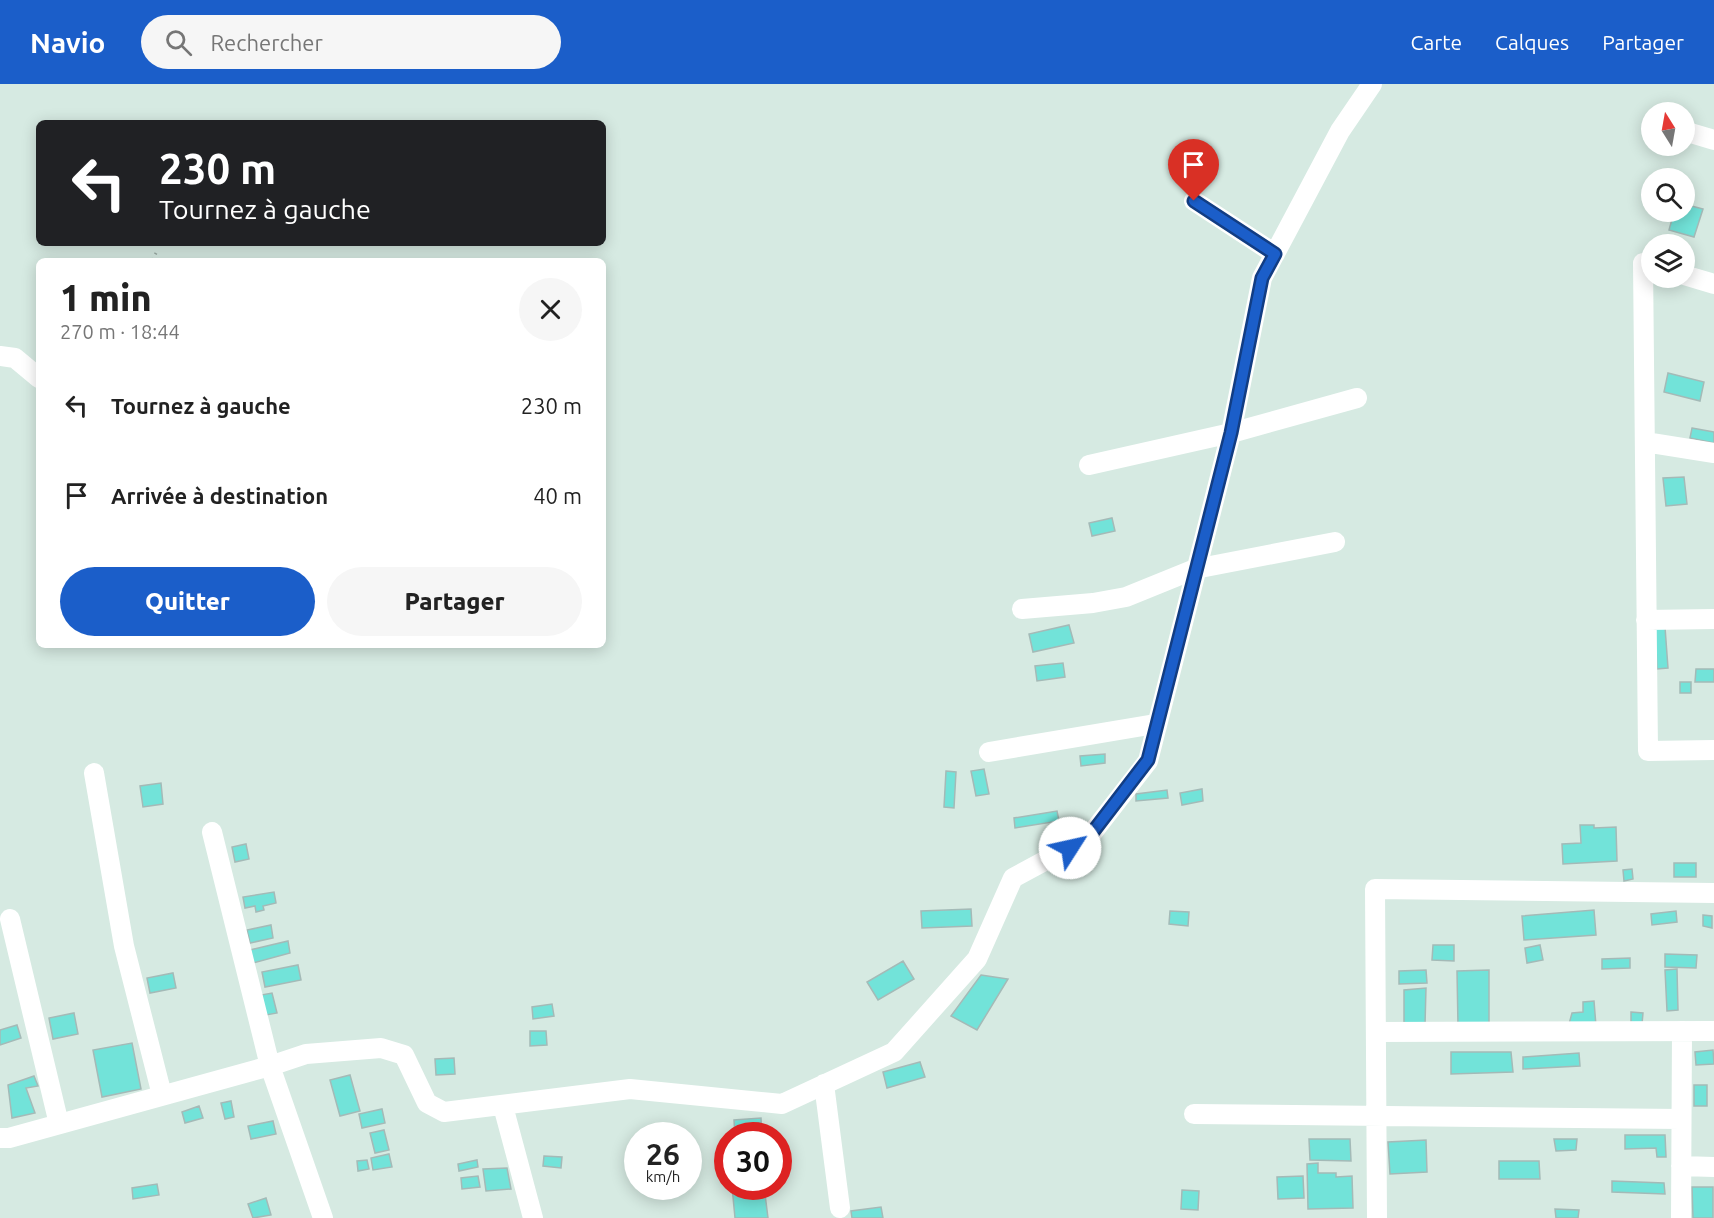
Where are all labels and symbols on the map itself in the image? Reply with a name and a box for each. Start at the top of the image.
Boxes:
north arrow [1641,102,1695,156]
pin [1168,139,1219,201]
position arrow [1038,816,1102,880]
speed limit sign: 30 [714,1122,792,1200]

